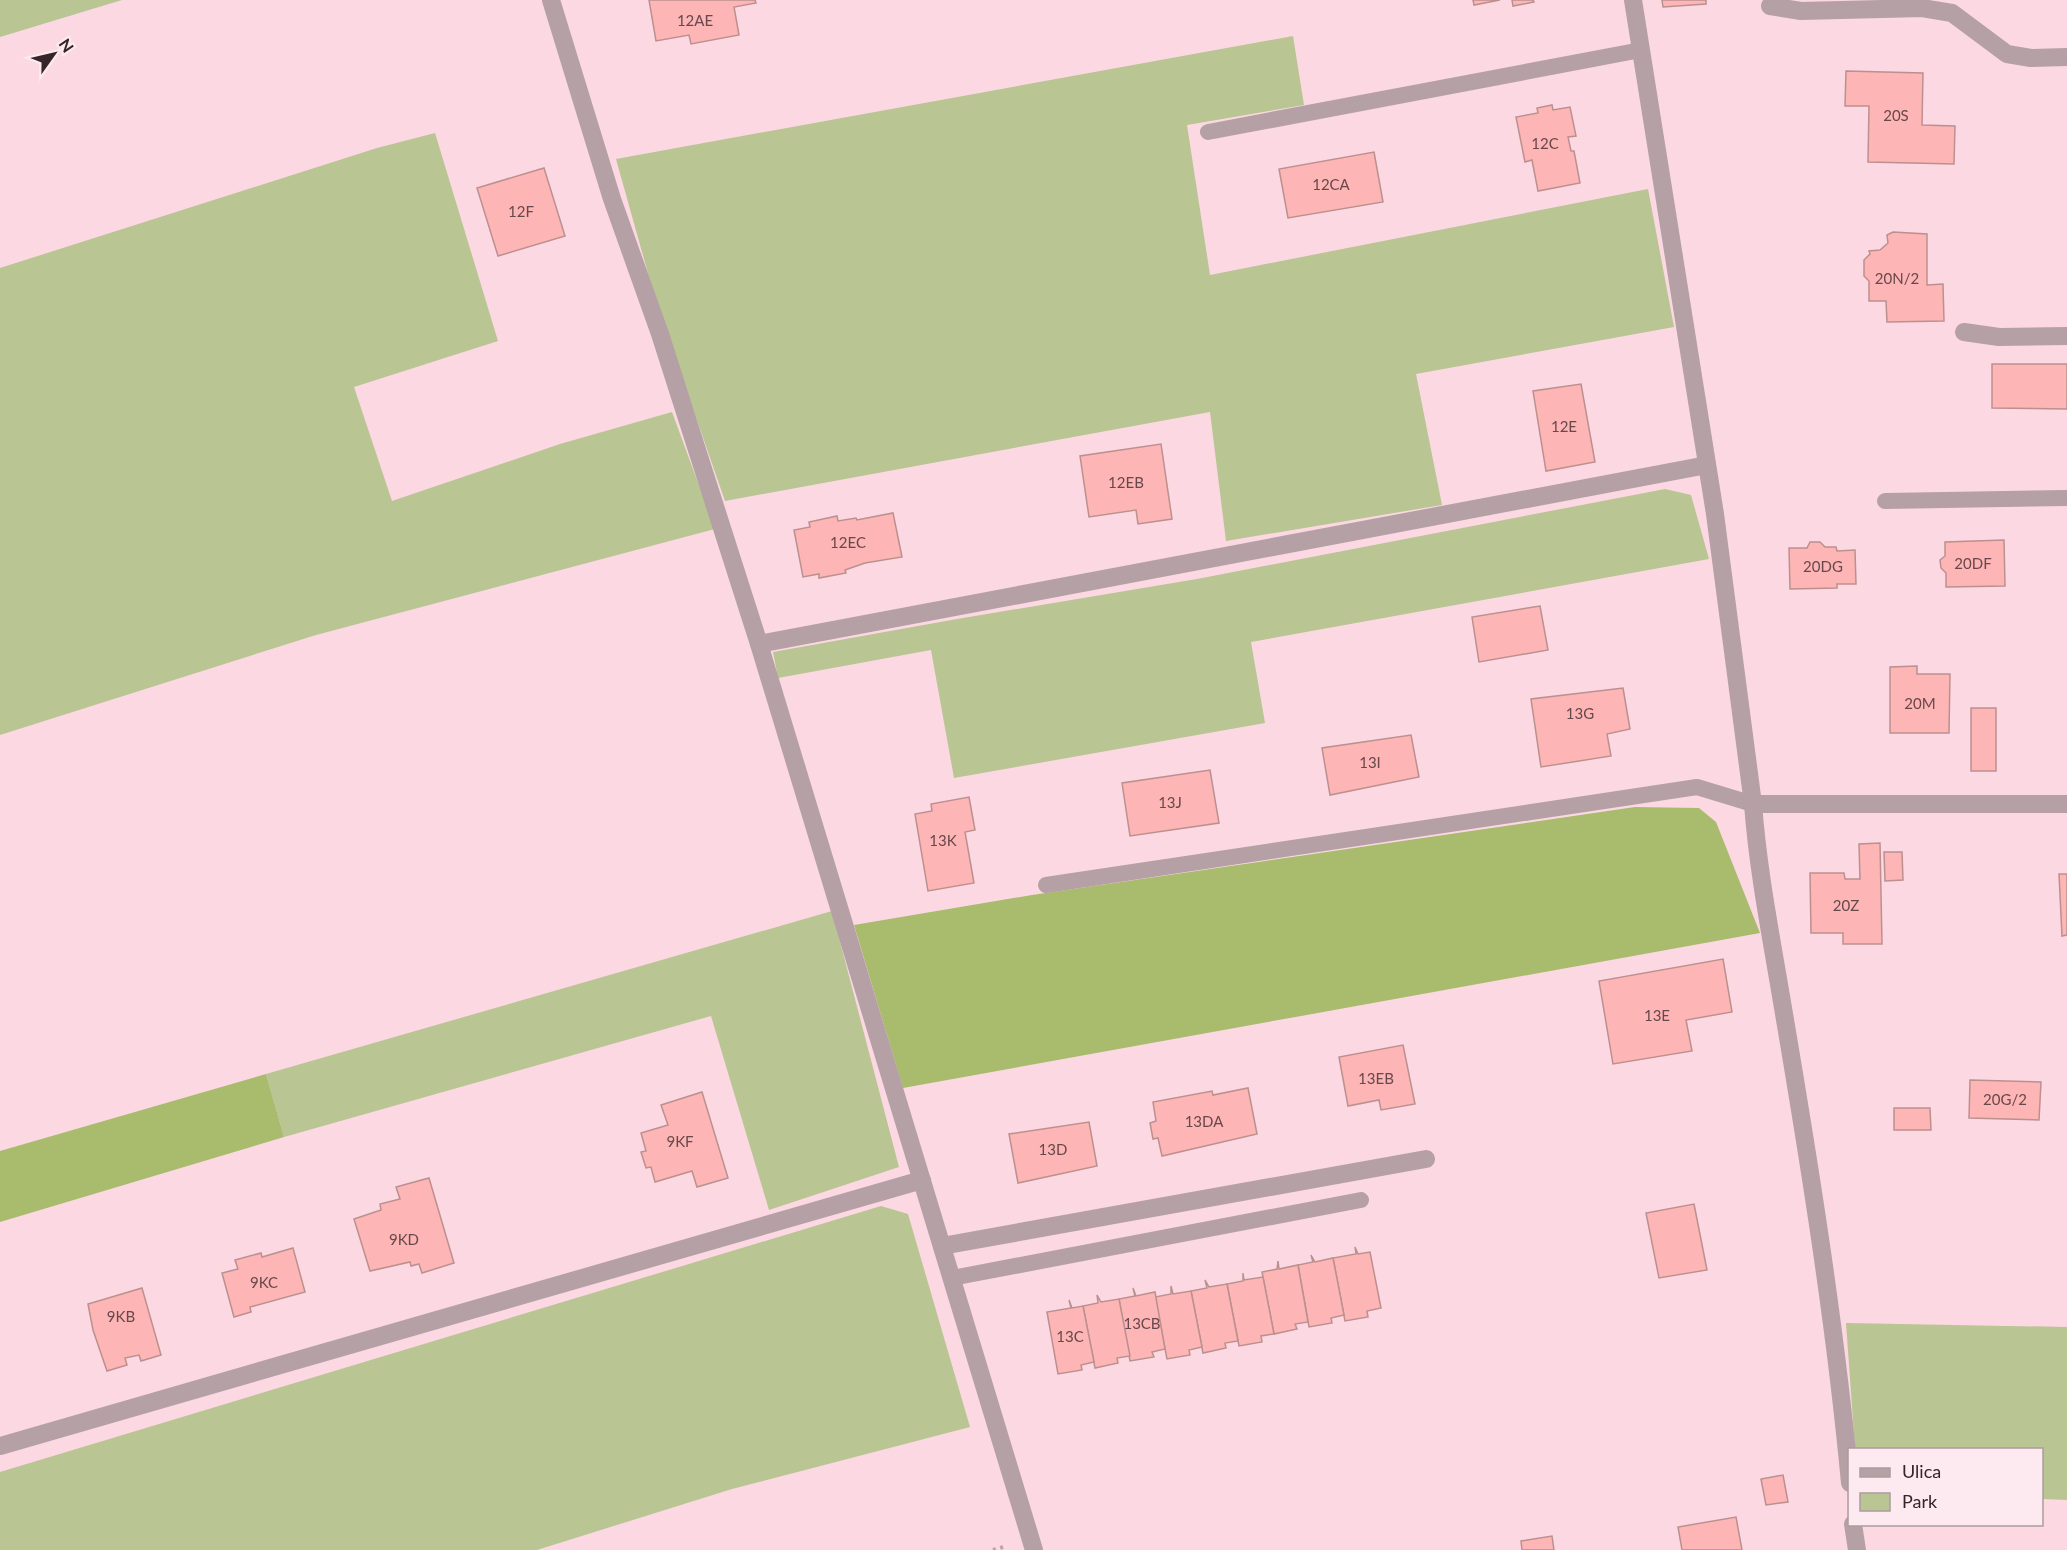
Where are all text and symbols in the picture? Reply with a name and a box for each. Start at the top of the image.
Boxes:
house number: 12AE [677,11,713,29]
north arrow [24,24,84,84]
text: N [56,35,78,56]
house number: 20S [1883,106,1909,124]
house number: 12C [1531,134,1559,152]
house number: 12CA [1312,175,1351,193]
house number: 12F [508,202,534,220]
house number: 20N/2 [1875,269,1919,287]
house number: 12E [1551,417,1577,435]
house number: 12EB [1108,473,1144,491]
house number: 12EC [830,533,866,551]
house number: 20DF [1954,554,1992,572]
house number: 20DG [1803,557,1843,575]
house number: 20M [1904,694,1936,712]
house number: 13G [1566,704,1594,722]
house number: 13I [1359,753,1381,771]
house number: 13J [1158,793,1182,811]
house number: 13K [929,831,957,849]
house number: 20Z [1833,896,1859,914]
house number: 13E [1644,1006,1670,1024]
house number: 13EB [1358,1069,1394,1087]
house number: 20G/2 [1983,1090,2027,1108]
house number: 13DA [1185,1112,1224,1130]
house number: 9KF [666,1132,694,1150]
house number: 13D [1039,1140,1067,1158]
house number: 9KD [389,1230,419,1248]
house number: 9KC [250,1273,278,1291]
house number: 9KB [107,1307,135,1325]
house number: 13CB [1123,1314,1161,1332]
house number: 13C [1056,1327,1084,1345]
legend [1848,1448,2043,1526]
text: Ulica [1902,1460,1941,1482]
text: Park [1902,1490,1938,1512]

